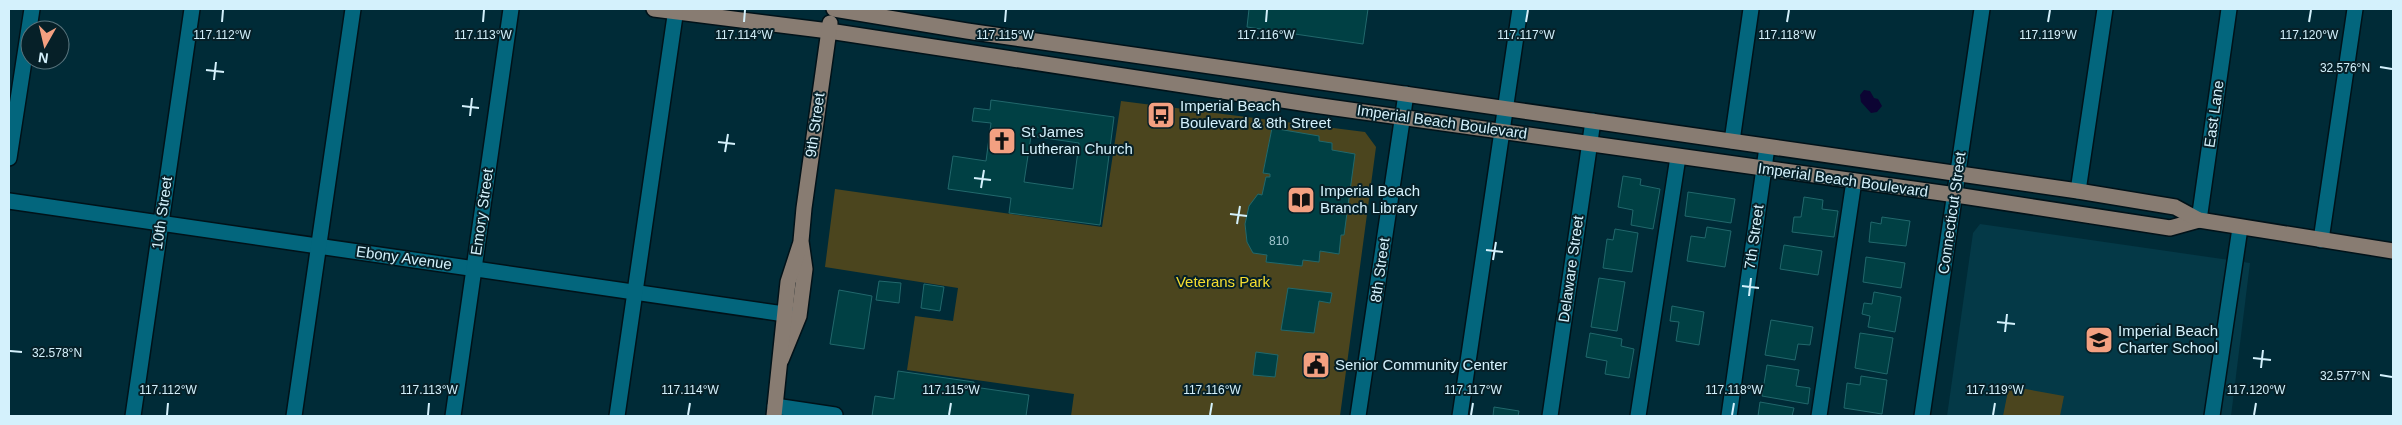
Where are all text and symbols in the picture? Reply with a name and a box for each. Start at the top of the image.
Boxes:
north arrow [20,20,70,70]
text: 117.112°W [193,28,252,42]
text: 117.113°W [454,28,513,42]
text: 117.114°W [715,28,774,42]
text: 117.115°W [976,28,1035,42]
text: 117.116°W [1237,28,1296,42]
text: 117.117°W [1497,28,1556,42]
text: 117.118°W [1758,28,1817,42]
text: 117.119°W [2019,28,2078,42]
text: 117.120°W [2280,28,2339,42]
text: N [37,49,49,67]
text: 32.576°N [2320,61,2370,75]
street label: East Lane [2200,79,2227,149]
street label: 9th Street [802,91,828,158]
place label: Imperial Beach Boulevard & 8th Street [1180,97,1332,131]
bus stop icon: Imperial Beach Boulevard & 8th Street [1146,100,1176,130]
street label: Imperial Beach Boulevard [1356,101,1528,142]
place label: St James Lutheran Church [1021,123,1133,157]
church icon: St James Lutheran Church [987,126,1017,156]
street label: Connecticut Street [1935,150,1969,275]
street label: Imperial Beach Boulevard [1757,159,1929,200]
street label: Emory Street [467,167,496,256]
street label: 10th Street [148,175,175,250]
place label: Imperial Beach Branch Library [1320,182,1420,216]
library icon: Imperial Beach Branch Library [1286,185,1316,215]
street label: 7th Street [1741,203,1767,270]
street label: Delaware Street [1555,214,1587,323]
house number: 810 [1269,234,1289,248]
street label: 8th Street [1367,236,1393,303]
street label: Ebony Avenue [355,242,453,273]
park label: Veterans Park [1176,273,1271,290]
place label: Imperial Beach Charter School [2118,322,2218,356]
school or university icon: Imperial Beach Charter School [2084,325,2114,355]
text: 32.578°N [32,346,82,360]
public building icon: Senior Community Center [1301,350,1331,380]
place label: Senior Community Center [1335,356,1508,373]
text: 32.577°N [2320,369,2370,383]
text: 117.112°W [139,383,198,397]
text: 117.113°W [400,383,459,397]
text: 117.114°W [661,383,720,397]
text: 117.115°W [922,383,981,397]
text: 117.116°W [1183,383,1242,397]
text: 117.117°W [1444,383,1503,397]
text: 117.118°W [1705,383,1764,397]
text: 117.119°W [1966,383,2025,397]
text: 117.120°W [2227,383,2286,397]

